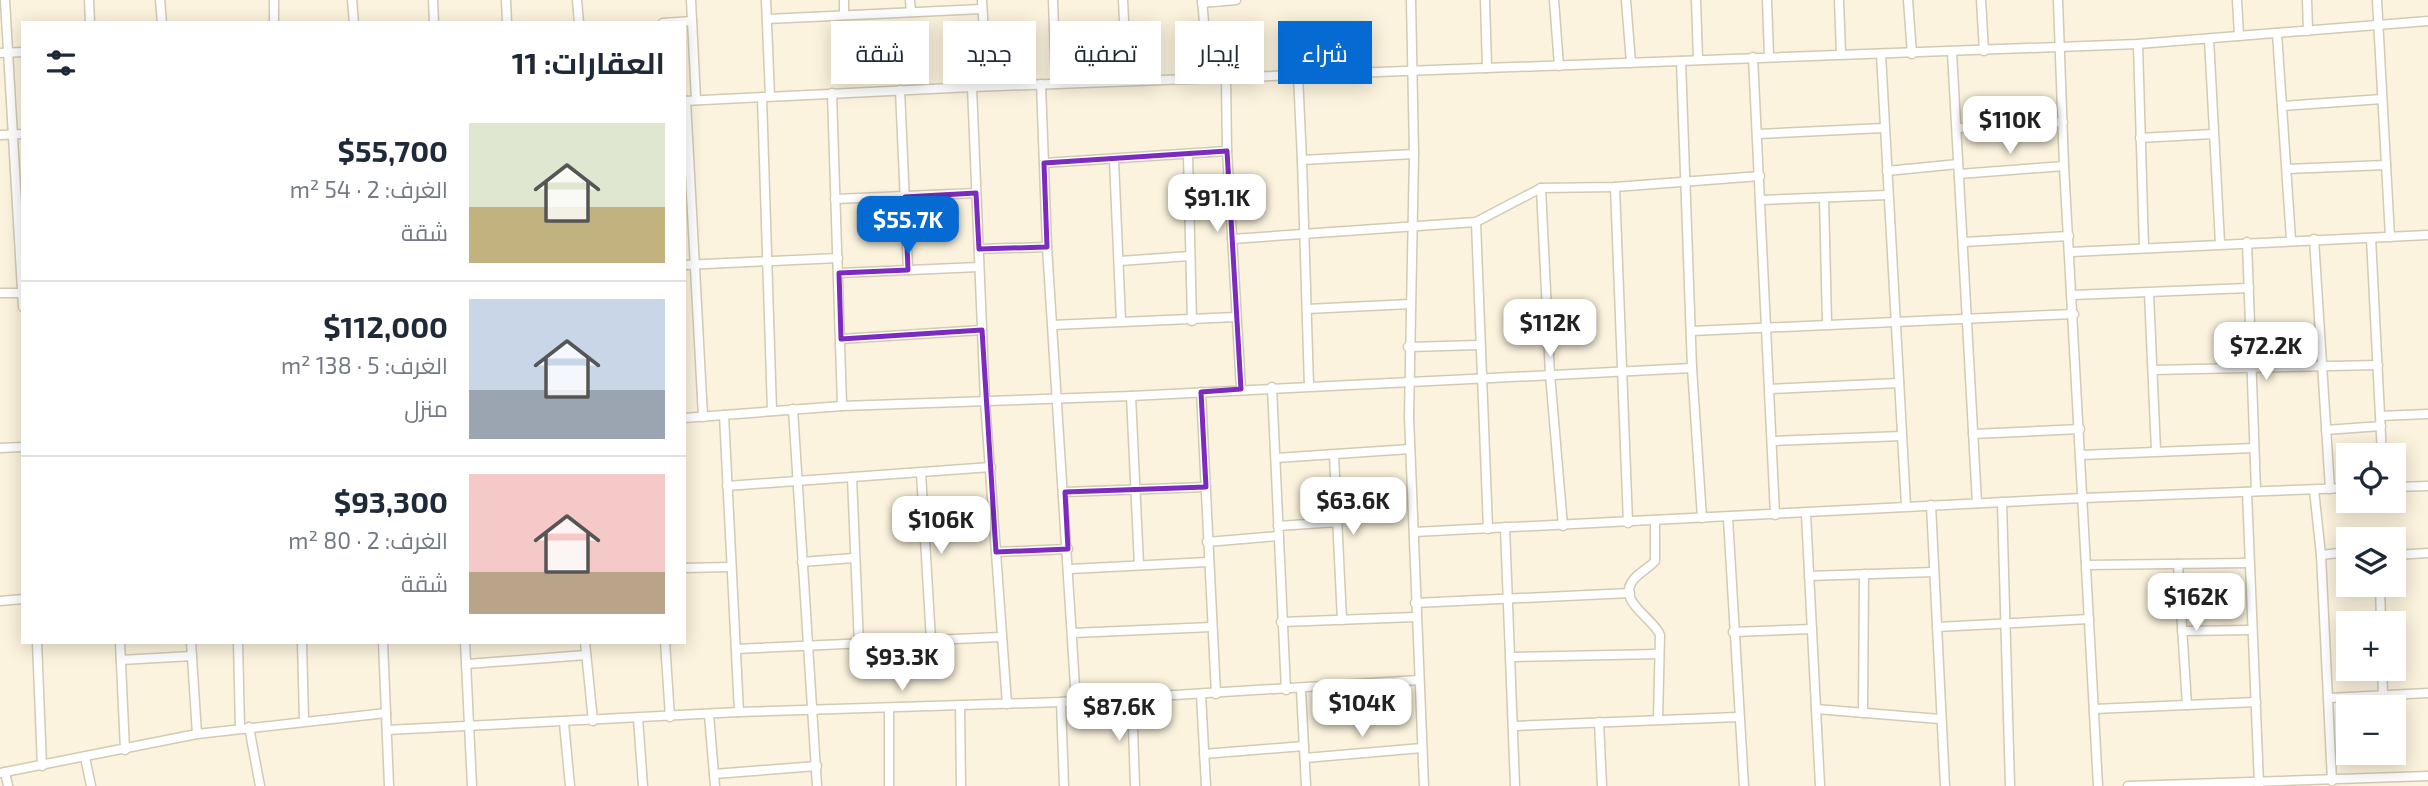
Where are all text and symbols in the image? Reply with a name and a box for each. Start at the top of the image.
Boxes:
chip: شقة [831,21,929,84]
chip: جديد [943,21,1036,84]
chip: تصفية [1050,21,1161,84]
chip: إيجار [1175,21,1264,84]
chip: شراء [1278,21,1372,84]
icon: filters [42,44,80,82]
text: العقارات: 11 [512,44,665,80]
pin: $110K [1961,96,2059,156]
text: $110K [1979,105,2041,133]
text: $55,700 [337,132,448,168]
icon: home [525,151,609,235]
pin: $91.1K [1160,174,1274,234]
text: الغرف: 2 · 54 m² [290,175,448,203]
text: $91.1K [1184,183,1250,211]
pin: $55.7K [851,196,965,256]
text: $55.7K [873,205,943,233]
text: شقة [401,218,448,246]
pin: $112K [1501,300,1599,359]
text: $112,000 [323,308,448,344]
text: $112K [1519,308,1581,336]
pin: $72.2K [2209,322,2323,382]
icon: home [525,327,609,411]
text: $72.2K [2230,331,2302,359]
text: الغرف: 5 · 138 m² [281,351,448,379]
text: منزل [404,394,448,422]
map controls [2336,443,2406,765]
button: locate [2336,443,2406,513]
pin: $63.6K [1296,477,1410,537]
text: $93,300 [334,483,448,519]
text: $63.6K [1316,486,1390,514]
pin: $106K [892,496,990,556]
icon: home [525,502,609,586]
text: $106K [908,505,974,533]
text: الغرف: 2 · 80 m² [288,526,448,554]
button: layers [2336,527,2406,597]
text: شقة [401,569,448,597]
pin: $162K [2147,574,2245,633]
text: $162K [2164,582,2228,610]
button: + [2336,611,2406,681]
pin: $93.3K [845,634,959,693]
text: $93.3K [865,642,939,670]
pin: $104K [1313,680,1411,739]
pin: $87.6K [1062,684,1176,743]
text: $104K [1328,688,1396,716]
text: $87.6K [1083,692,1155,720]
button: − [2336,695,2406,765]

